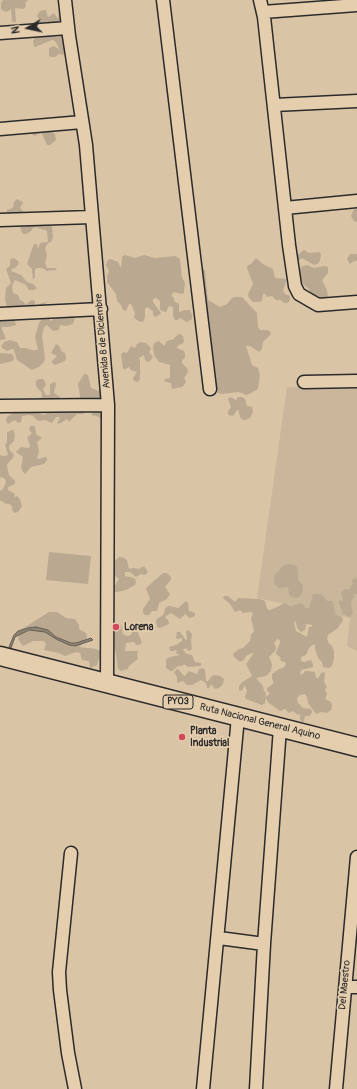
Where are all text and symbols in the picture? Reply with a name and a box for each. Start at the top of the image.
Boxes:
north arrow [8,8,48,48]
text: N [9,25,23,35]
street label: Avenida 8 de Diciembre [93,293,113,389]
place label: Lorena [124,621,153,633]
marker: Lorena [111,622,121,632]
road number: PY03 [163,695,193,709]
street label: Ruta Nacional General Aquino [198,701,322,743]
place label: Planta Industrial [190,725,229,748]
marker: Planta Industrial [177,732,187,742]
street label: Del Maestro [337,960,353,1010]

